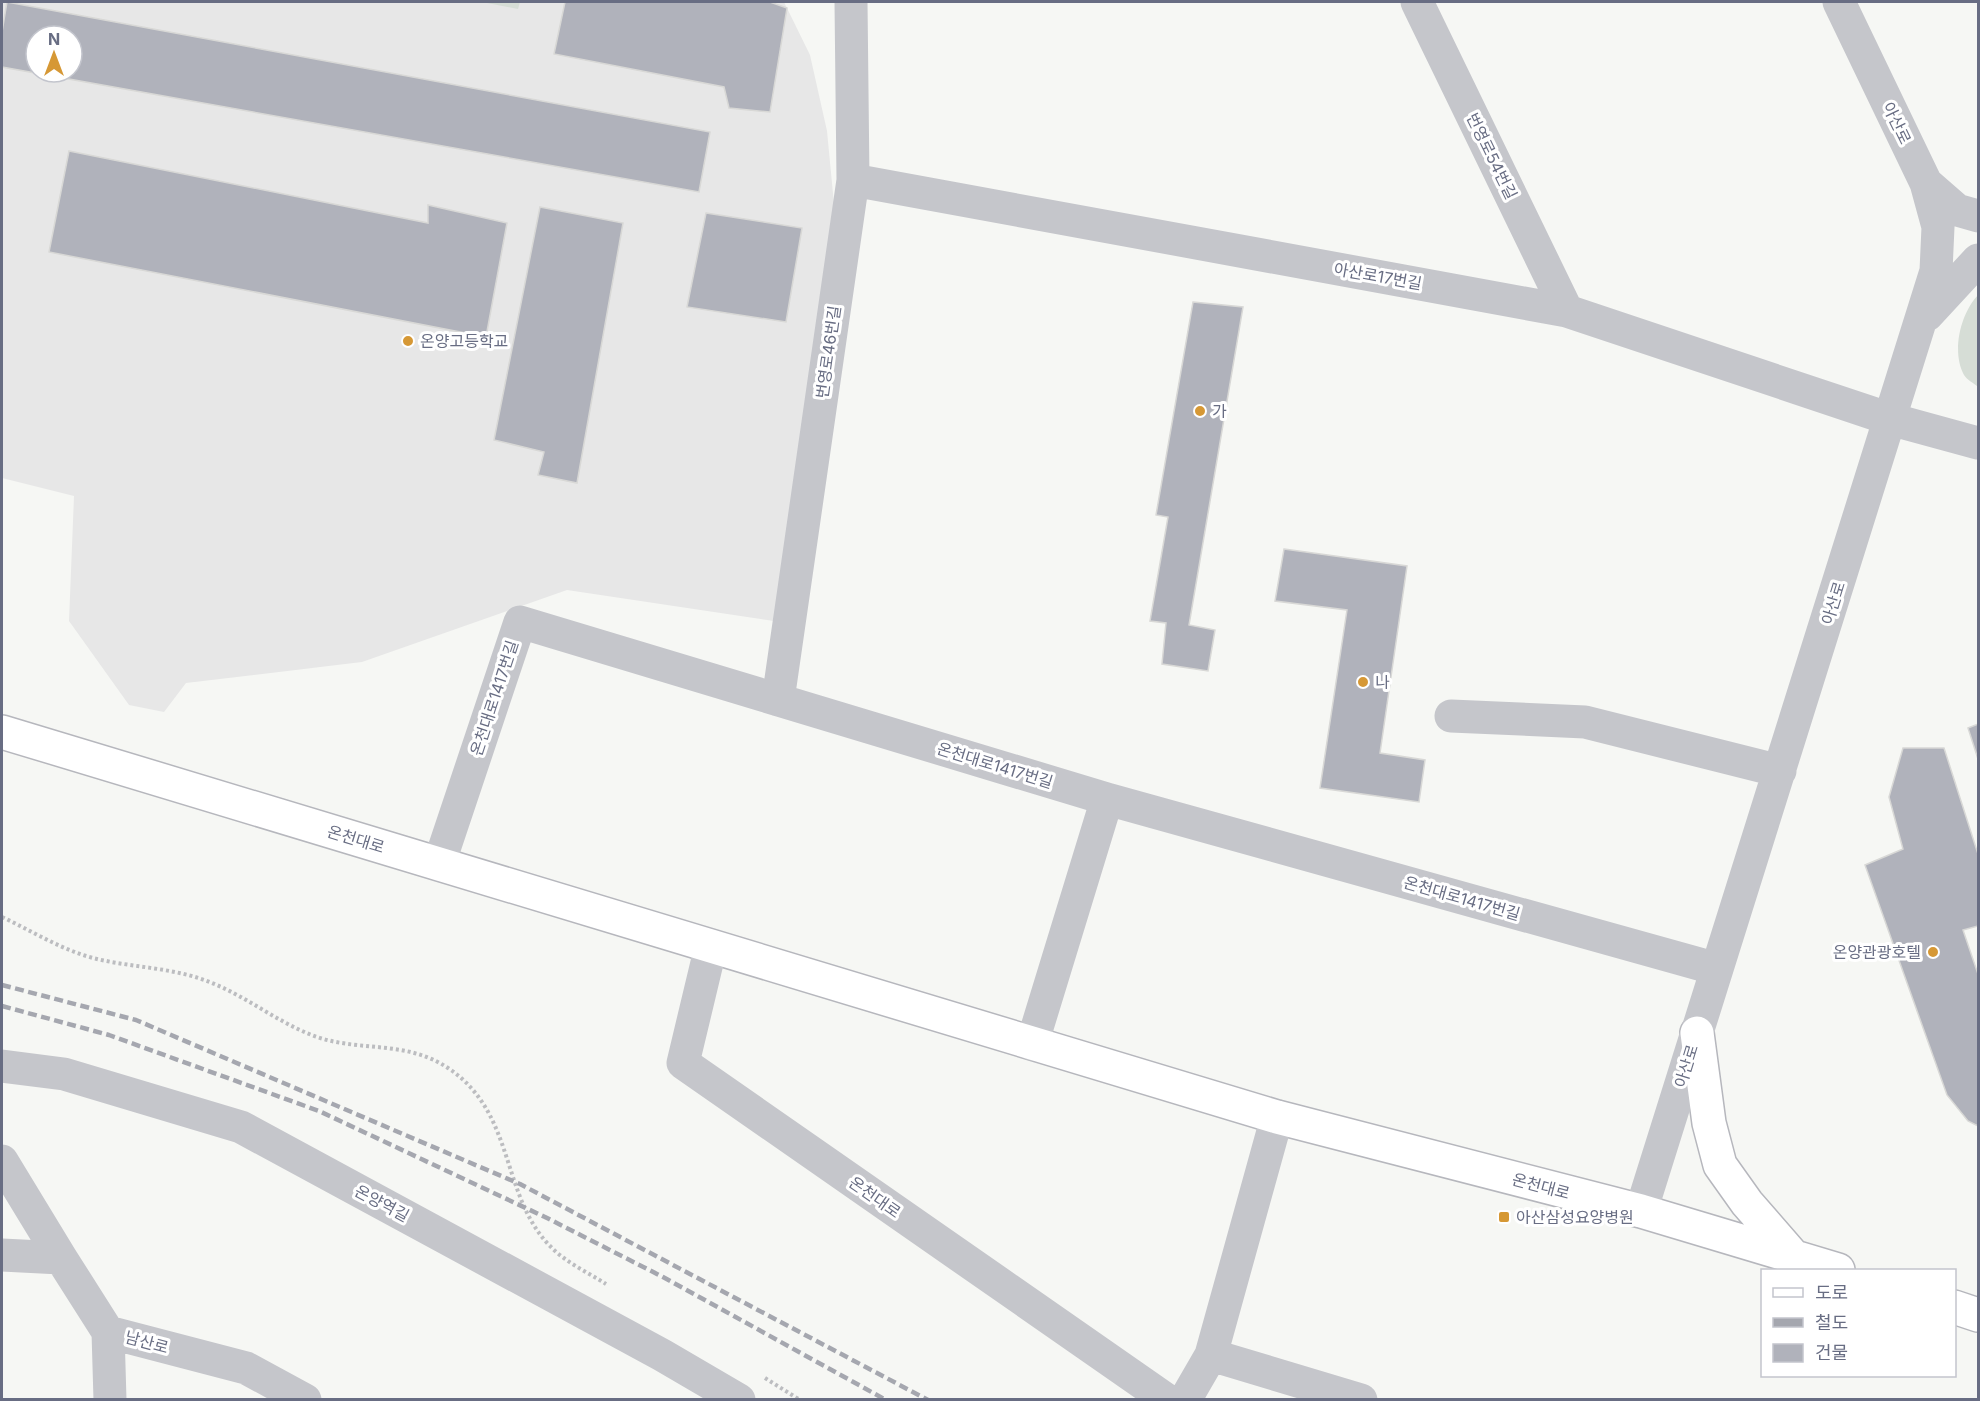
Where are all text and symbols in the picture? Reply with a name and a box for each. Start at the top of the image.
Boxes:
north arrow [24,24,84,84]
text: N [48,29,60,49]
street label: 아산로 [1878,99,1916,147]
street label: 번영로54번길 [1462,110,1522,202]
street label: 아산로17번길 [1332,258,1424,294]
street label: 번영로46번길 [812,304,844,400]
place label: 온양고등학교 [420,331,508,351]
marker: 온양고등학교 [401,334,415,348]
place label: 가 [1212,401,1227,421]
marker: 가 [1193,404,1207,418]
street label: 아산로 [1817,579,1849,627]
street label: 온천대로1417번길 [466,638,522,758]
place label: 나 [1375,672,1390,692]
marker: 나 [1356,675,1370,689]
street label: 온천대로1417번길 [934,738,1056,792]
street label: 온천대로 [325,821,387,857]
street label: 온천대로1417번길 [1401,872,1523,924]
place label: 온양관광호텔 [1833,942,1921,962]
marker: 온양관광호텔 [1926,945,1940,959]
street label: 아산로 [1670,1042,1702,1090]
street label: 온천대로 [1510,1169,1572,1203]
street label: 온천대로 [845,1172,905,1222]
street label: 온양역길 [351,1180,413,1226]
place label: 아산삼성요양병원 [1516,1207,1634,1227]
marker: 아산삼성요양병원 [1497,1210,1511,1224]
legend [1761,1269,1956,1377]
text: 도로 [1815,1282,1848,1303]
text: 철도 [1815,1312,1848,1333]
street label: 남산로 [123,1327,171,1357]
text: 건물 [1815,1342,1848,1363]

